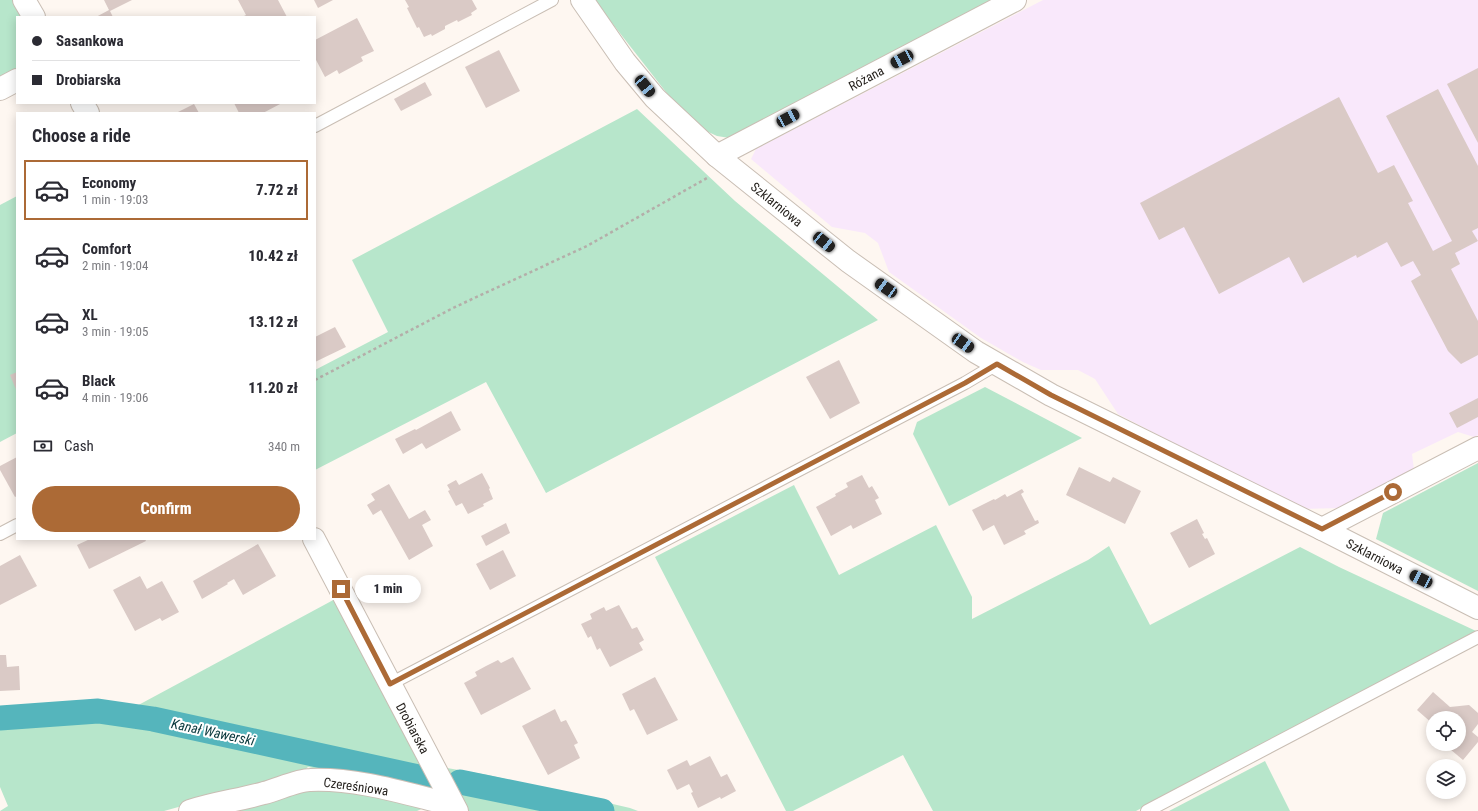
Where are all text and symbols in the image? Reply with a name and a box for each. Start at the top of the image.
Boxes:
text: Sasankowa [56,32,124,50]
car [889,48,915,70]
street label: Różana [846,63,886,94]
text: Drobiarska [56,71,121,89]
car [633,73,657,99]
car [775,107,801,129]
text: Choose a ride [32,125,131,146]
icon: car [34,172,70,208]
text: Economy [82,174,136,192]
street label: Szklarniowa [748,179,805,230]
text: 7.72 zł [256,181,298,199]
text: 1 min · 19:03 [82,192,148,207]
car [811,230,837,254]
icon: car [34,238,70,274]
text: Comfort [82,240,131,258]
text: 10.42 zł [248,247,298,265]
text: 2 min · 19:04 [82,258,148,273]
car [873,276,899,300]
icon: car [34,304,70,340]
text: XL [82,306,98,324]
text: 13.12 zł [248,313,298,331]
text: 3 min · 19:05 [82,324,148,339]
car [950,331,976,355]
icon: car [34,370,70,406]
text: Black [82,372,115,390]
text: 11.20 zł [248,379,298,397]
text: 4 min · 19:06 [82,390,148,405]
icon: cash [32,435,54,457]
text: Cash [64,437,94,455]
text: 340 m [268,439,300,454]
route start [1384,483,1402,501]
button: Confirm [32,486,300,532]
street label: Szklarniowa [1344,536,1406,577]
car [1408,568,1434,590]
callout: 1 min [355,575,421,603]
route end [332,580,350,598]
text: 1 min [374,581,402,596]
street label: Drobiarska [393,700,432,756]
map controls [1426,711,1466,799]
button: locate [1426,711,1466,751]
water label: Kanał Wawerski [170,715,257,749]
button: layers [1426,759,1466,799]
street label: Czereśniowa [322,775,389,798]

